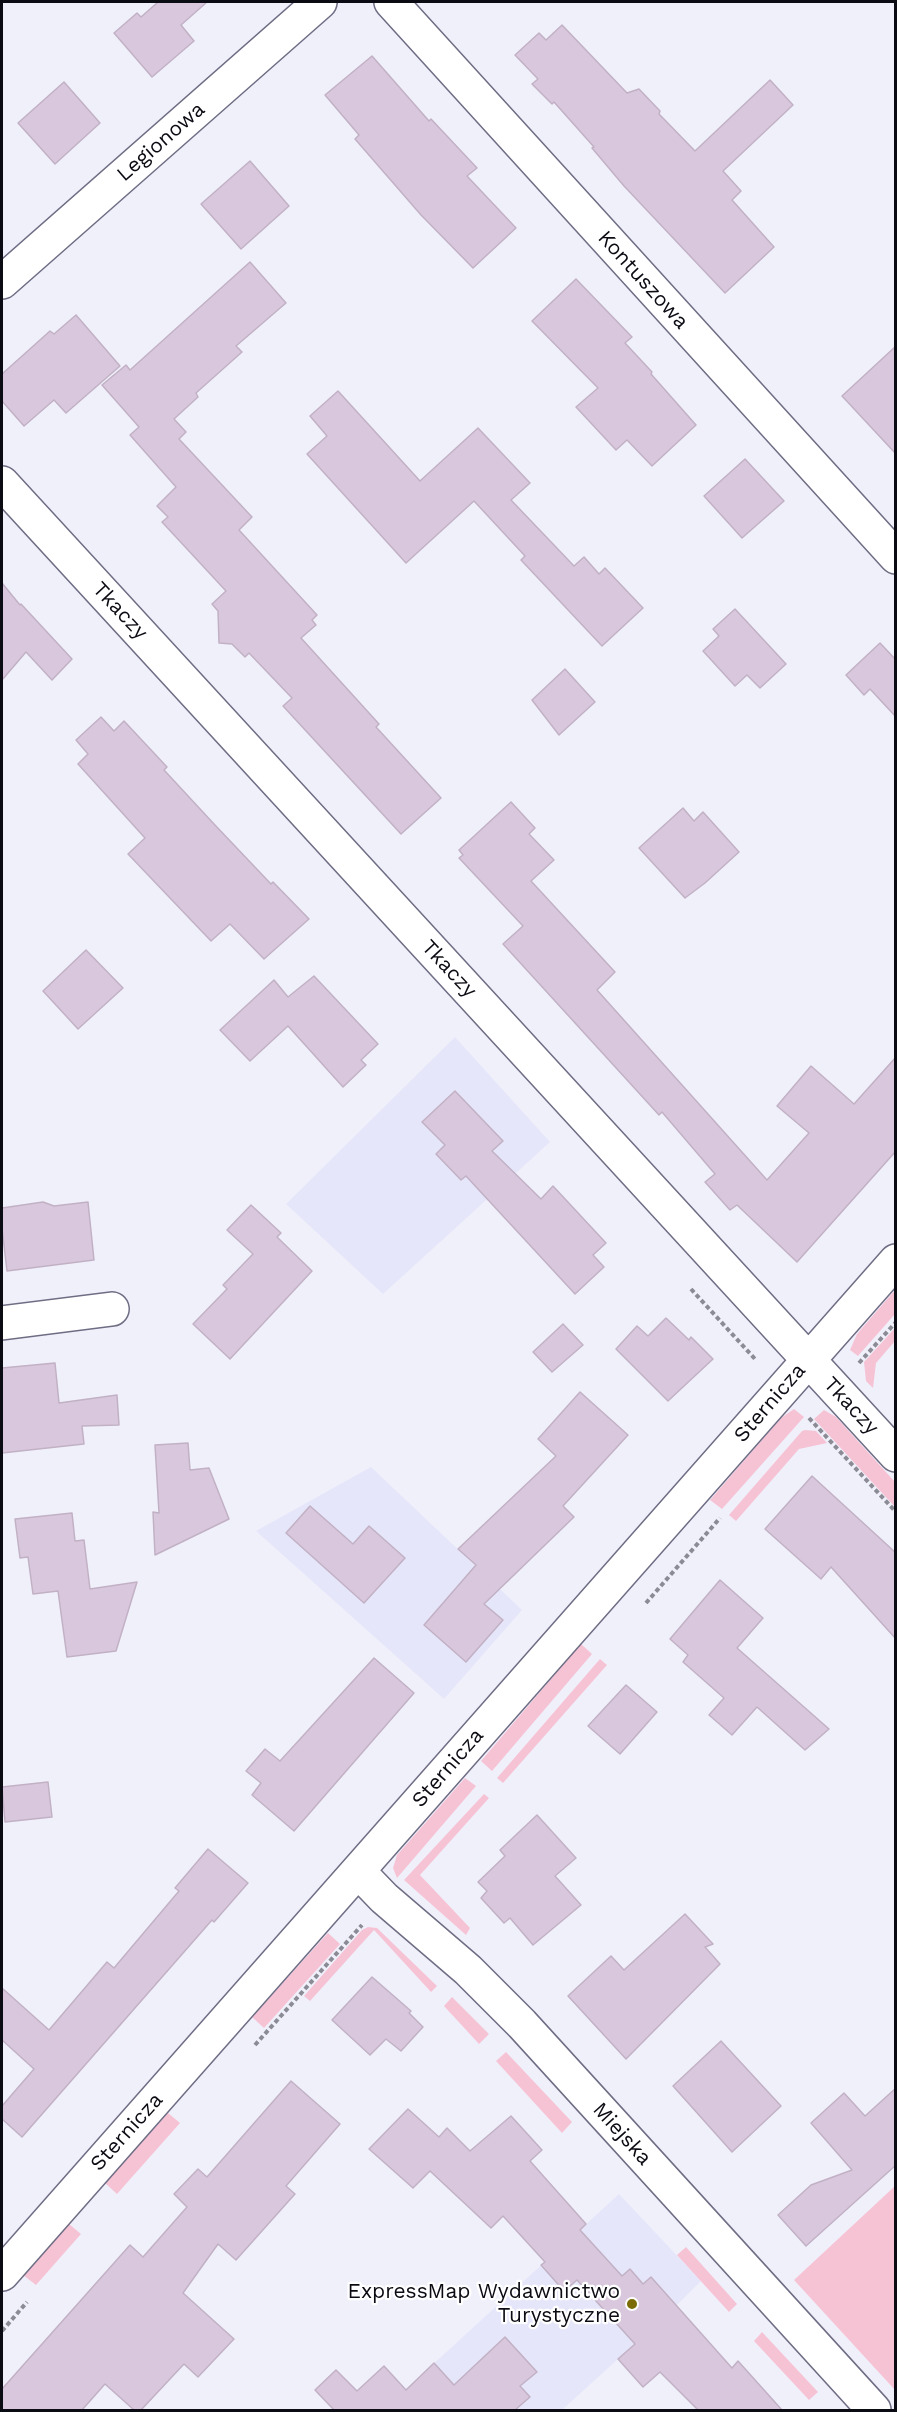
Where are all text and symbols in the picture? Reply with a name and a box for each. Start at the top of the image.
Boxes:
street label: Legionowa [112,97,210,187]
street label: Kontuszowa [592,226,694,334]
street label: Tkaczy [87,577,153,645]
street label: Tkaczy [416,935,482,1003]
street label: Sternicza [729,1358,811,1448]
street label: Tkaczy [818,1372,884,1440]
street label: Sternicza [407,1723,489,1813]
street label: Sternicza [85,2088,169,2176]
street label: Miejska [587,2097,657,2171]
place label: ExpressMap Wydawnictwo Turystyczne [348,2279,620,2329]
marker: ExpressMap Wydawnictwo Turystyczne [625,2297,639,2311]

